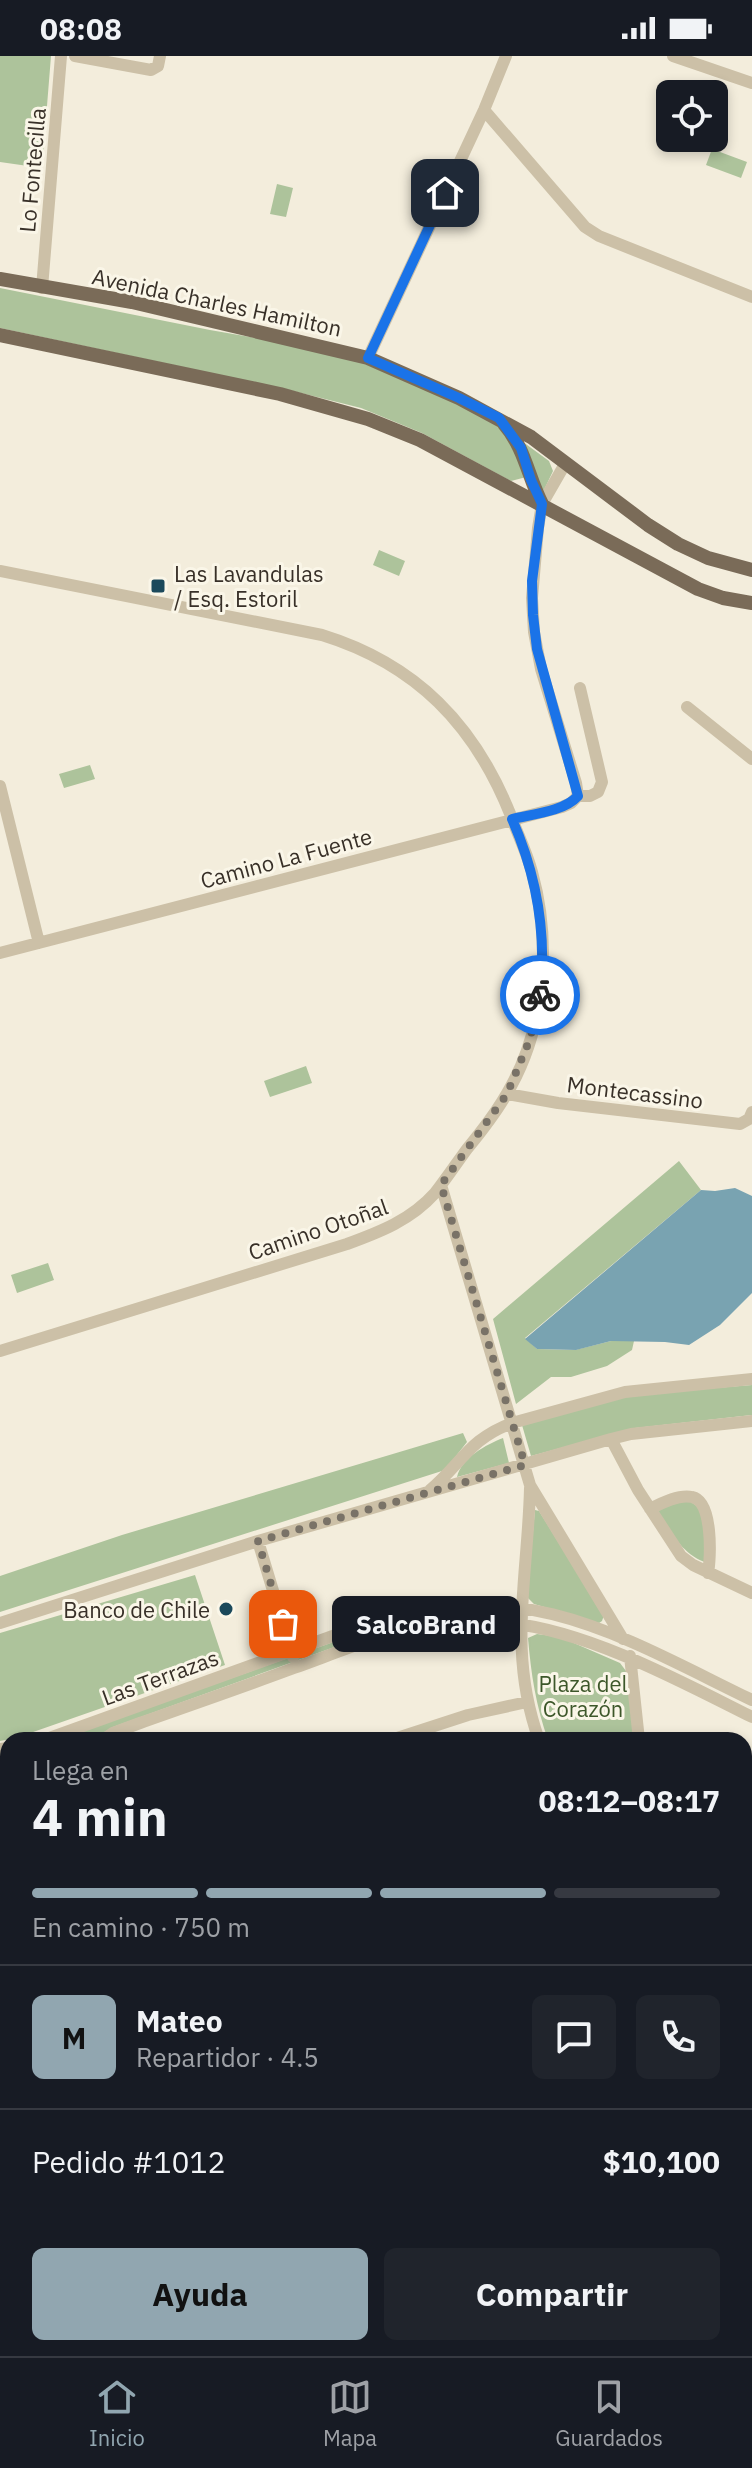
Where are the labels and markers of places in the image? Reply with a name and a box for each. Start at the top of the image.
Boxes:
pin [411,159,479,227]
place label: Las Lavandulas / Esq. Estoril [174,559,324,613]
marker: Las Lavandulas / Esq. Estoril [149,577,167,595]
pin [249,1590,317,1658]
place label: Banco de Chile [63,1595,210,1624]
callout: SalcoBrand [331,1596,519,1652]
marker: Banco de Chile [217,1600,235,1618]

